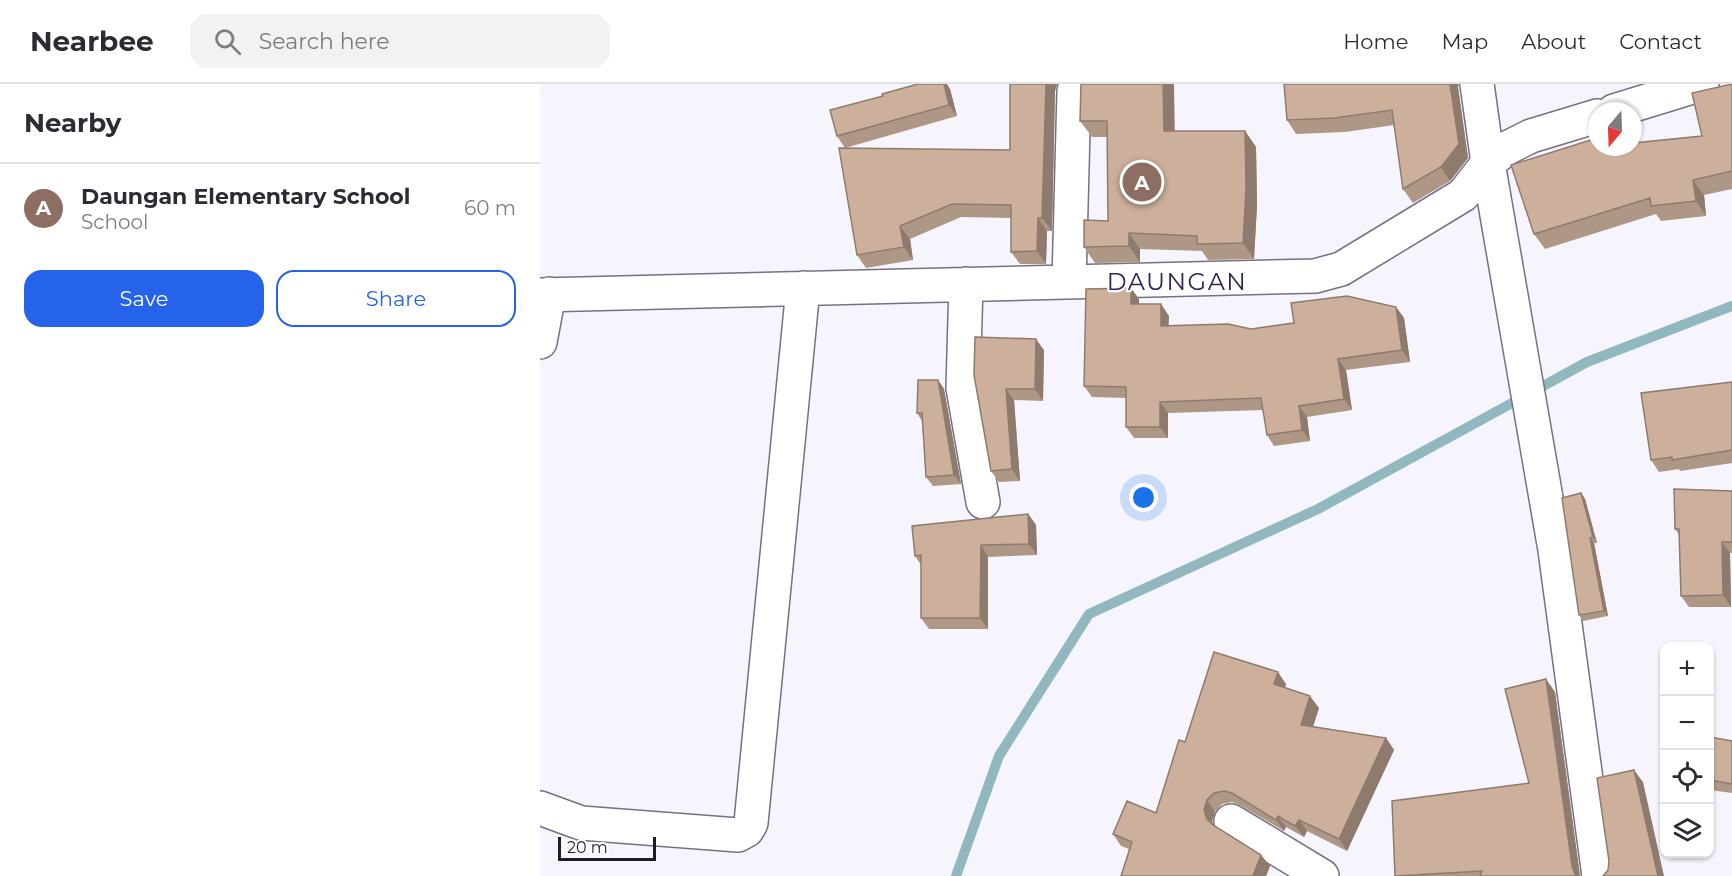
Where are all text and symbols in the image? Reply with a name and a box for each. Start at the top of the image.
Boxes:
search box [190,14,610,68]
text: Nearbee [30,24,154,58]
icon: search [211,25,244,58]
text: Search here [259,28,390,55]
text: Home [1343,29,1408,54]
text: Map [1441,29,1488,54]
text: About [1521,29,1586,54]
text: Contact [1619,29,1702,54]
north arrow [1588,102,1642,156]
text: Nearby [24,107,121,139]
pin: A [1122,160,1162,204]
text: Daungan Elementary School [81,183,410,210]
text: A [36,196,51,220]
text: 60 m [464,196,516,220]
text: School [81,210,148,234]
district label: DAUNGAN [1107,267,1247,296]
button: Save [24,270,264,327]
button: Share [276,270,516,327]
your location [1129,483,1158,512]
map controls [1660,642,1714,858]
button: + [1660,642,1714,696]
button: − [1660,696,1714,750]
button: locate [1660,750,1714,804]
button: layers [1660,804,1714,858]
scale bar [558,834,656,862]
text: 20 m [567,838,608,857]

